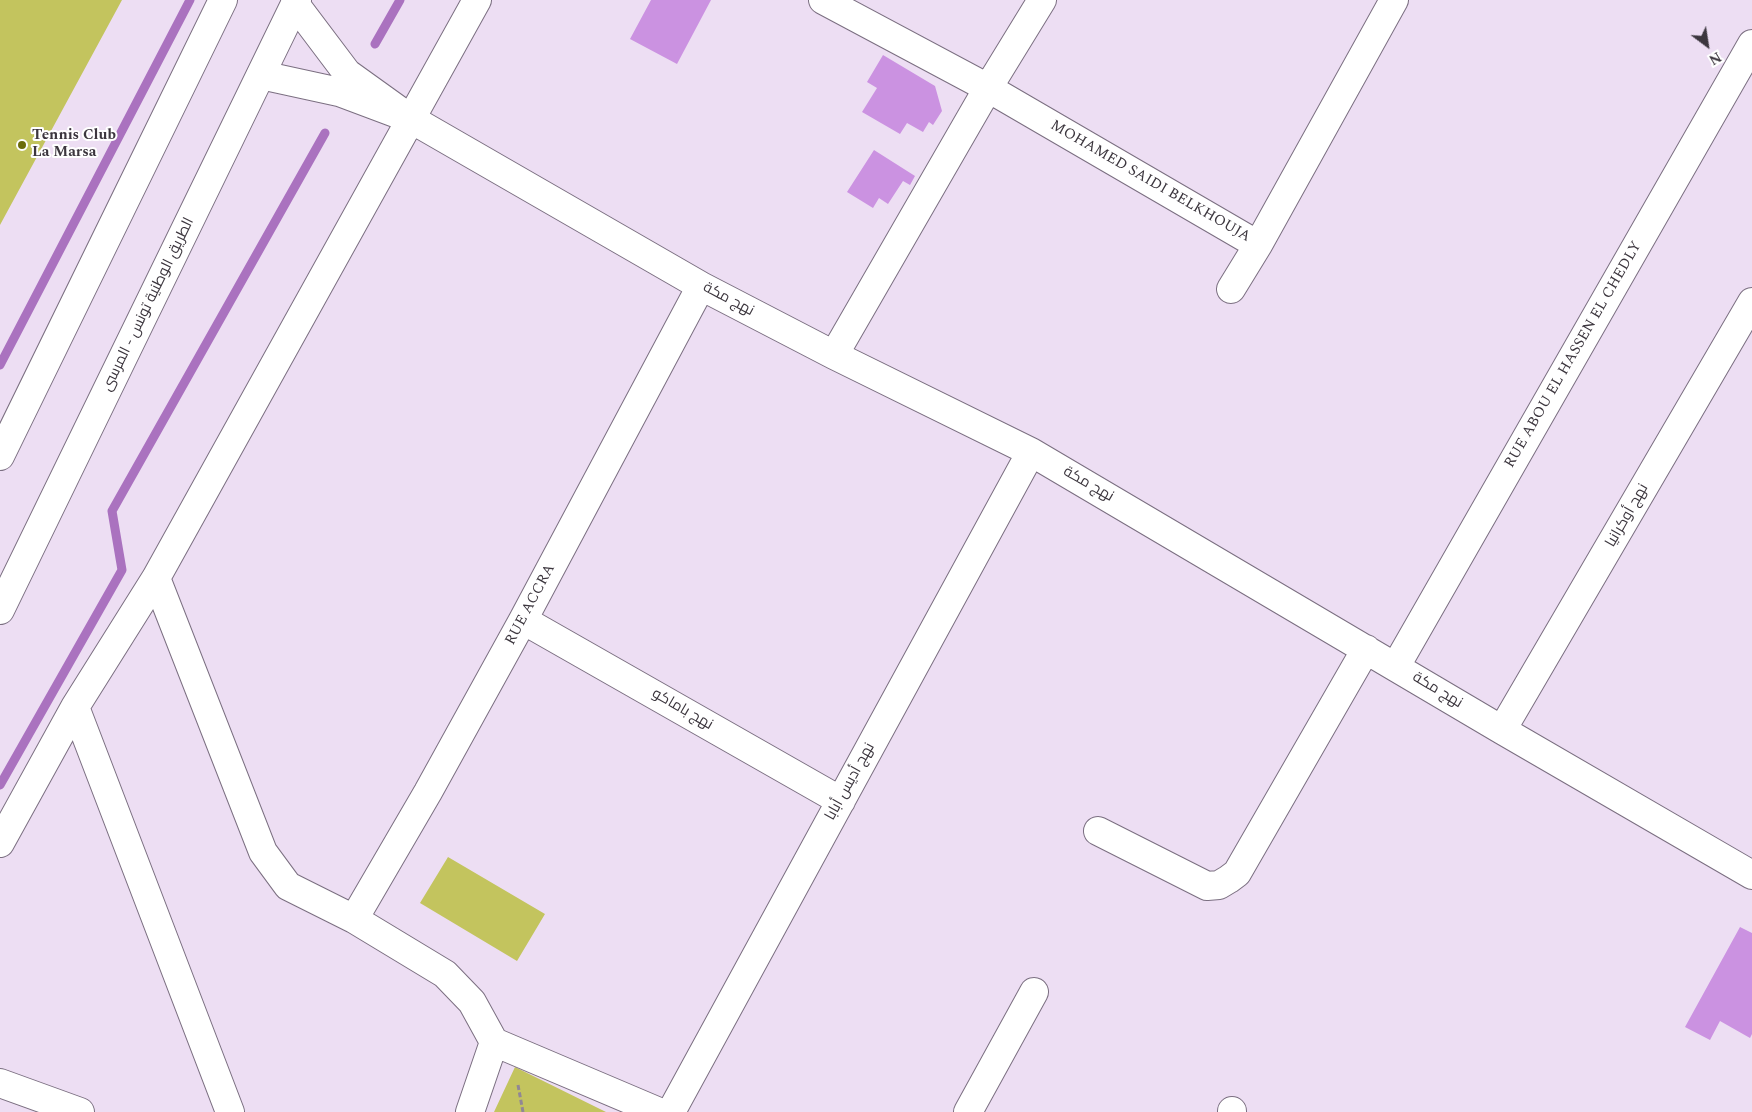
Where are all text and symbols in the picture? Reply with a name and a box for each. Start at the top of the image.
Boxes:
north arrow [1682,20,1732,70]
text: N [1705,46,1725,70]
street label: MOHAMED SAIDI BELKHOUJA [1047,117,1253,247]
place label: Tennis Club La Marsa [32,127,116,162]
marker: Tennis Club La Marsa [16,139,28,151]
street label: الطريق الوطنية تونس - المرسى [99,215,199,395]
street label: RUE ABOU EL HASSEN EL CHEDLY [1502,238,1646,472]
street label: نهج مكة [699,279,757,321]
street label: نهج مكة [1060,463,1116,507]
street label: نهج أوكرانيا [1603,481,1653,551]
street label: RUE ACCRA [502,561,560,649]
street label: نهج مكة [1409,669,1465,713]
street label: نهج باماكو [648,685,716,735]
street label: نهج أديس أبابا [822,740,880,824]

